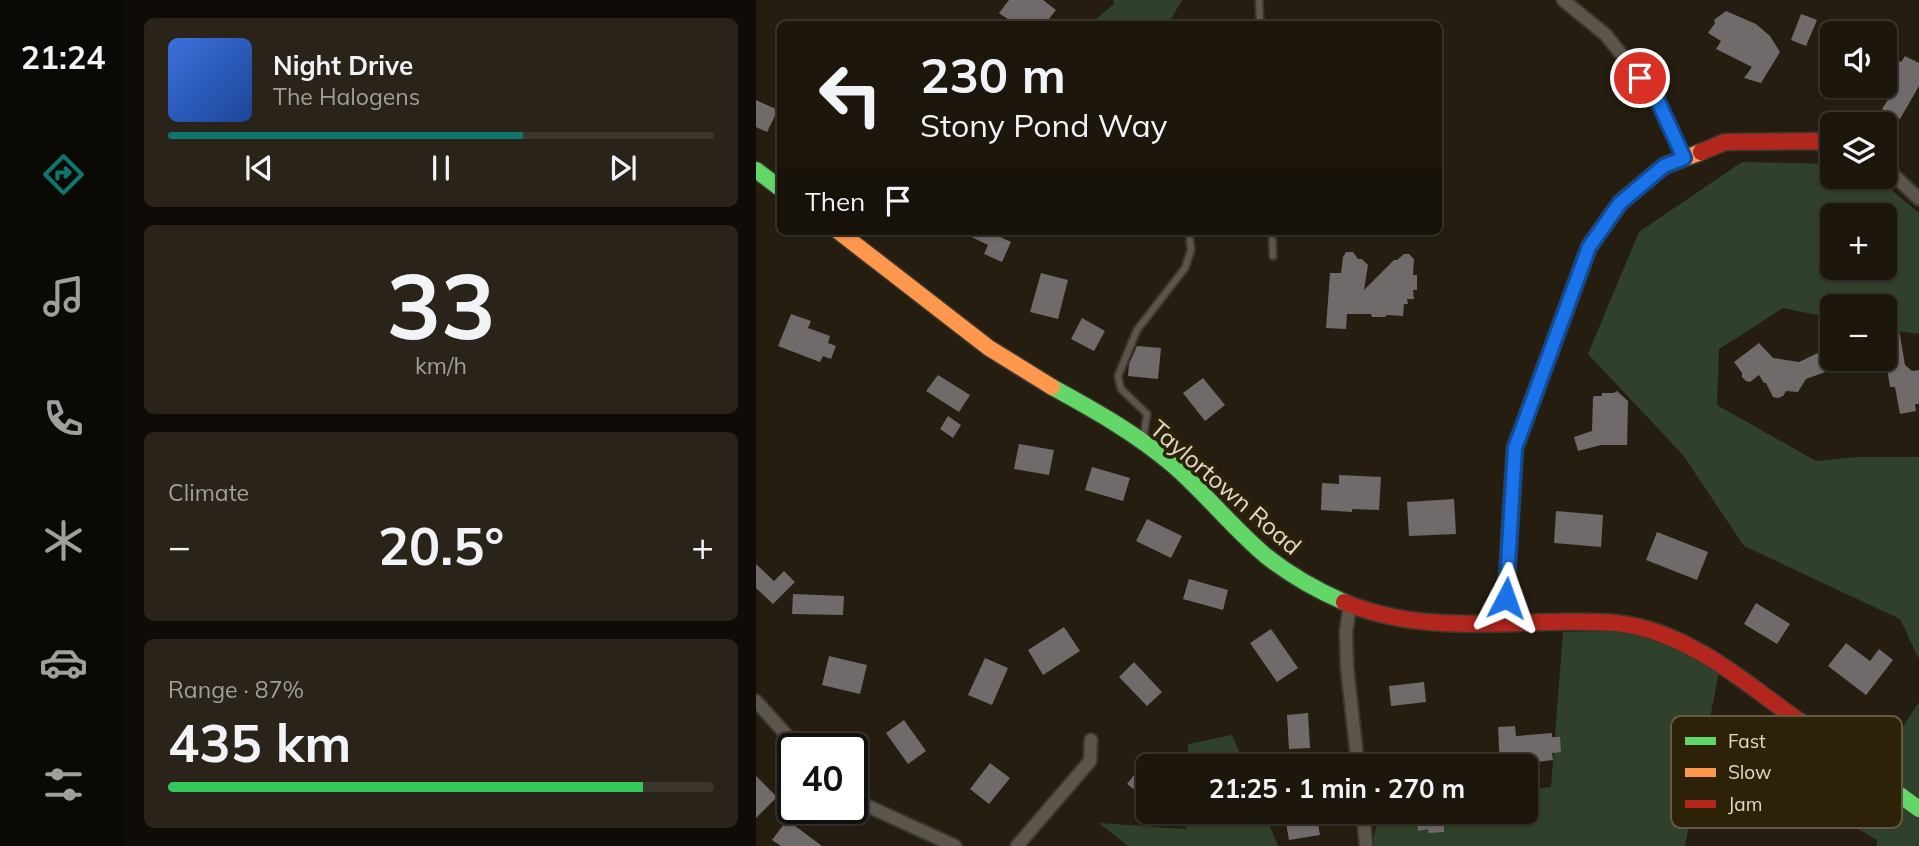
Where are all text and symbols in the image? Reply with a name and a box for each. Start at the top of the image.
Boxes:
map controls [1820,21,1897,371]
button: sound [1820,21,1897,98]
text: 21:24 [21,37,105,77]
text: 230 m [920,44,1066,105]
pin [1610,48,1670,108]
text: Night Drive [273,49,413,82]
icon: left [805,49,896,140]
icon: arrive [1621,59,1659,97]
text: The Halogens [273,82,420,111]
text: Stony Pond Way [920,105,1168,145]
button: layers [1820,112,1897,189]
icon: previous [240,149,278,187]
icon: pause [422,149,460,187]
icon: next [604,149,642,187]
icon: directions [39,150,88,199]
icon: arrive [879,182,917,220]
text: Then [805,185,865,218]
button: + [1820,203,1897,280]
text: 33 [386,248,496,362]
icon: music [39,272,88,321]
button: − [1820,294,1897,371]
text: km/h [415,351,467,380]
icon: phone [39,394,88,443]
street label: Taylortown Road [1144,413,1308,561]
text: Climate [168,478,249,507]
text: 20.5° [378,513,504,578]
icon: climate [39,516,88,565]
text: − [168,522,191,570]
text: + [691,522,714,570]
position arrow [1469,561,1543,635]
icon: car [39,638,88,687]
text: Range · 87% [168,675,304,704]
text: 435 km [168,710,351,775]
legend [1671,716,1902,828]
text: Fast [1728,729,1766,753]
speed limit sign: 40 [777,733,868,824]
icon: filters [39,760,88,809]
text: Slow [1728,760,1772,784]
text: 21:25 · 1 min · 270 m [1209,772,1465,805]
text: Jam [1728,792,1762,816]

